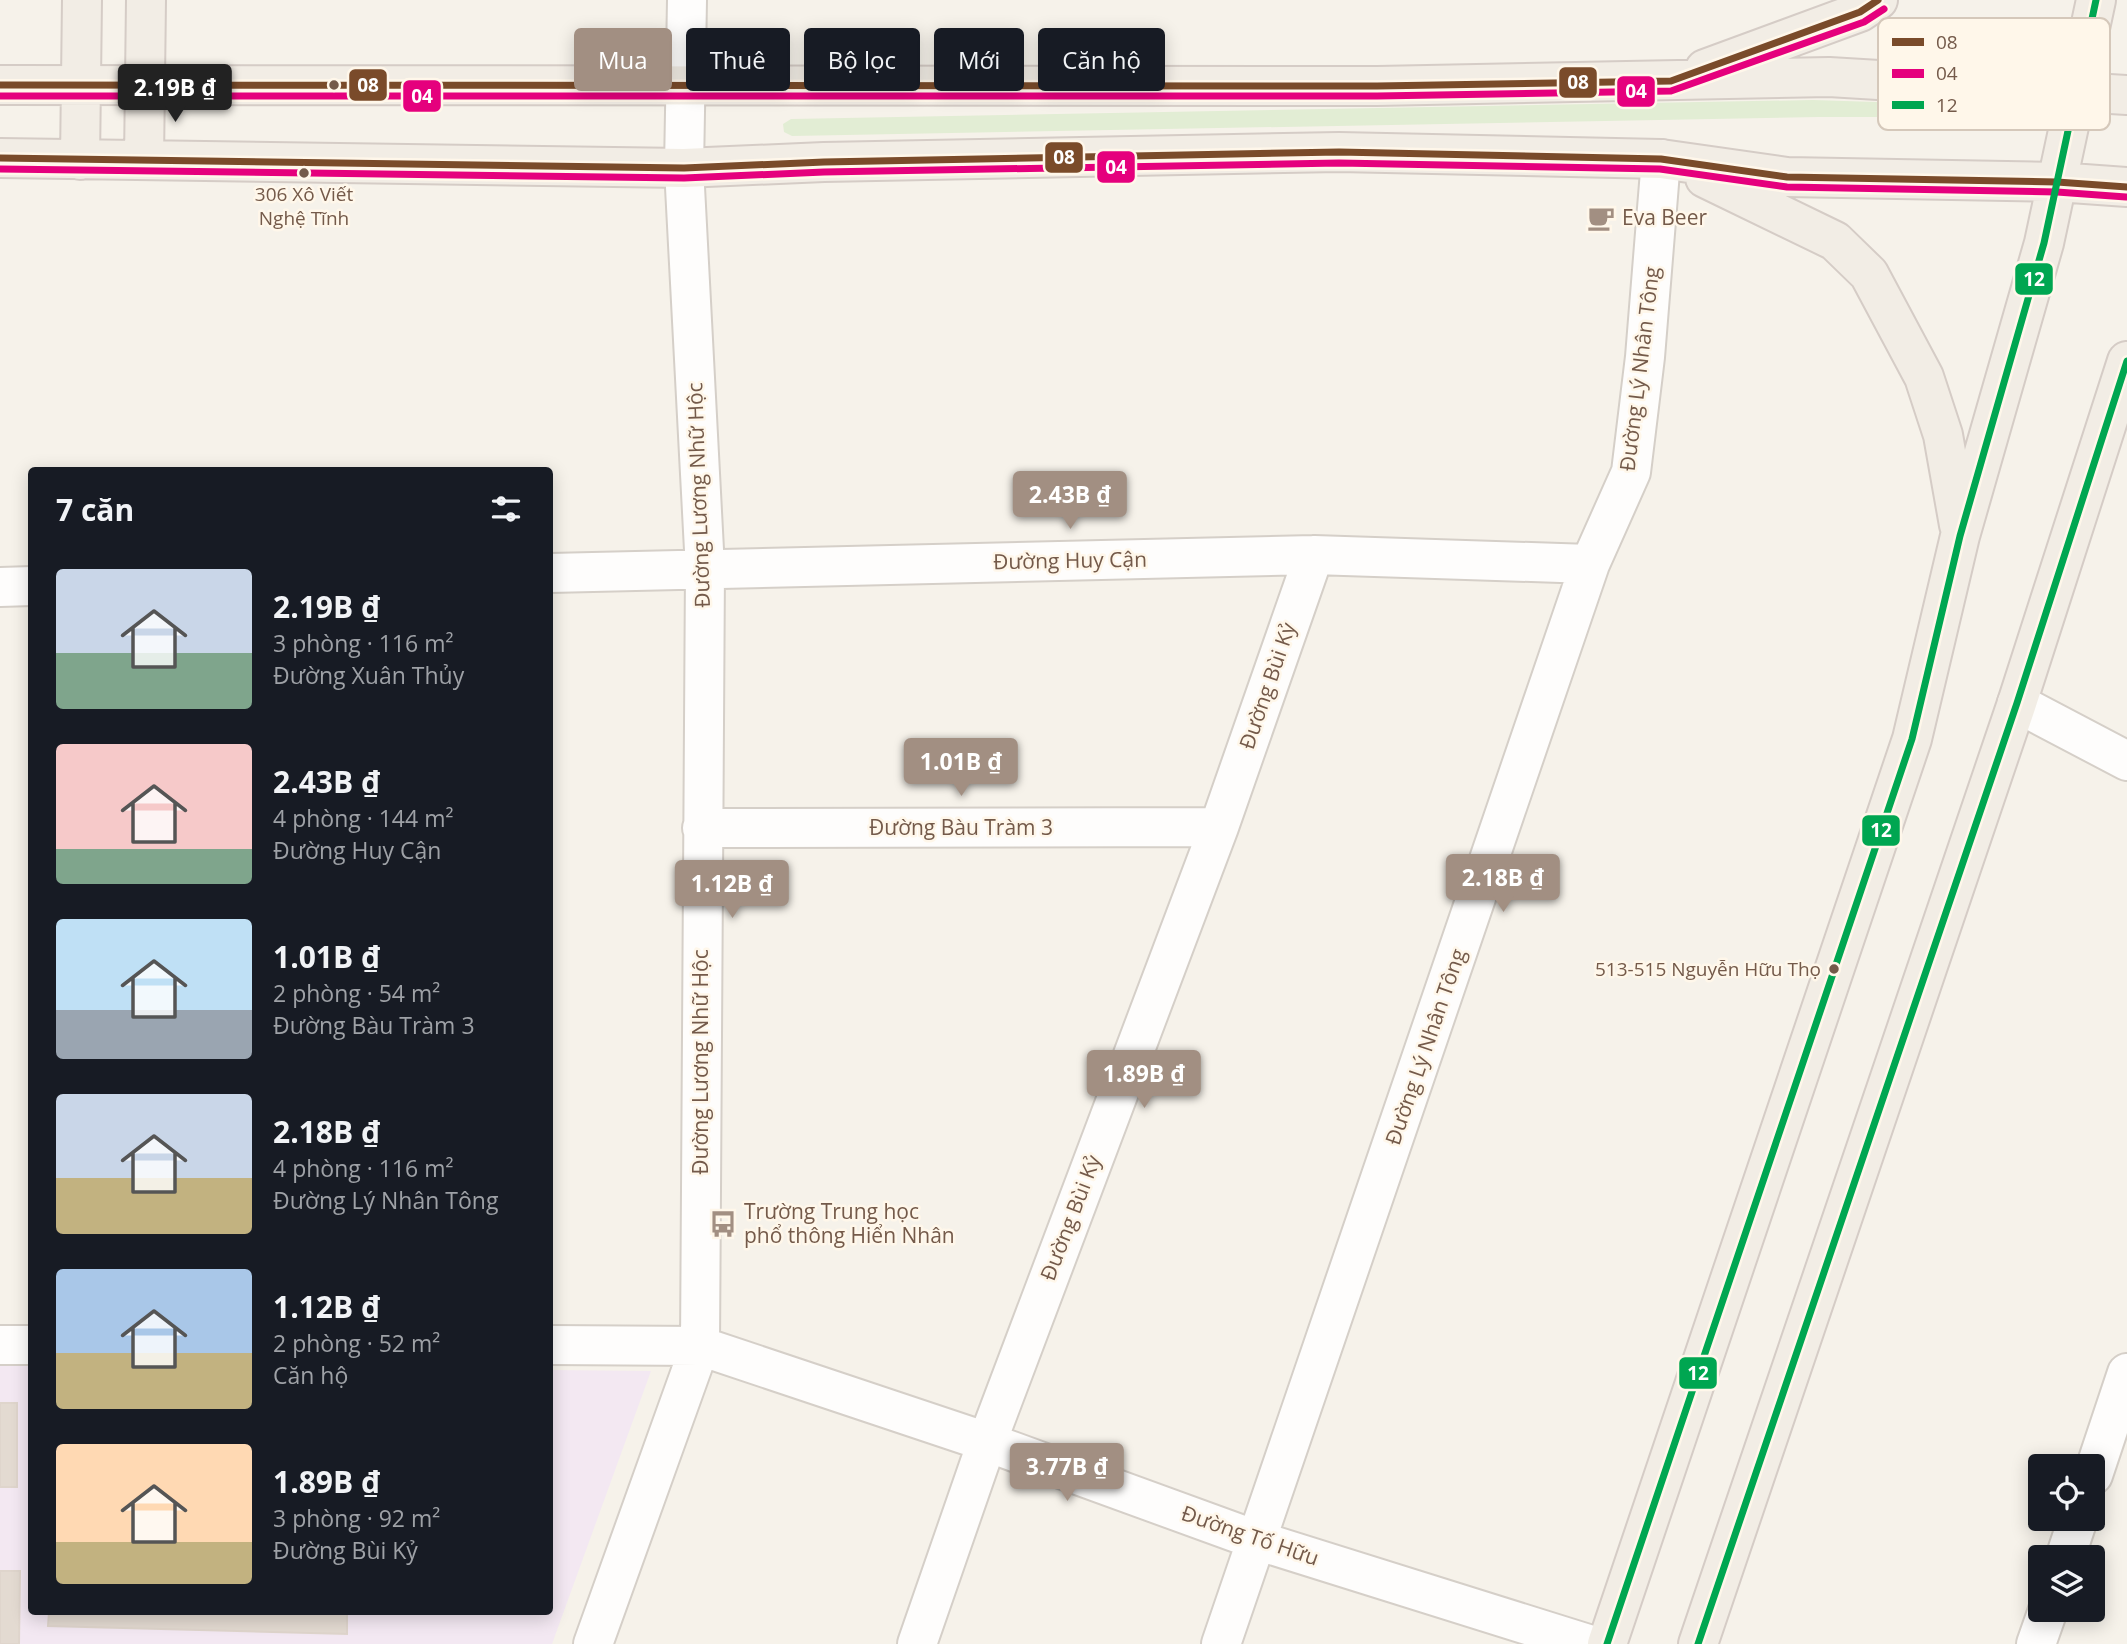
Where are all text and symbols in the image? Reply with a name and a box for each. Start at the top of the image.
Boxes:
legend [1878,18,2110,130]
chip: Mua [574,28,672,91]
chip: Thuê [686,28,790,91]
chip: Bộ lọc [804,28,920,91]
chip: Mới [934,28,1024,91]
chip: Căn hộ [1038,28,1165,91]
text: 08 [1936,29,1958,55]
text: 04 [1936,60,1958,86]
pin: 2.19B ₫ [110,64,240,124]
line badge: 08 [1558,66,1598,99]
line badge: 08 [348,68,388,102]
text: 08 [1567,69,1589,95]
text: 2.19B ₫ [134,71,216,103]
text: 08 [357,72,379,98]
line badge: 04 [1616,75,1656,108]
unlabelled marker [327,78,341,92]
text: 04 [1625,78,1647,104]
line badge: 04 [402,79,442,113]
text: 04 [411,83,433,109]
text: 12 [1936,92,1958,118]
line badge: 08 [1044,141,1084,174]
text: 08 [1053,144,1075,170]
line badge: 04 [1096,150,1136,184]
text: 04 [1105,154,1127,180]
marker: 306 Xô Viết Nghệ Tĩnh [297,166,311,180]
place label: 306 Xô Viết Nghệ Tĩnh [255,181,353,231]
cafe icon: Eva Beer [1586,203,1616,233]
place label: Eva Beer [1622,203,1707,231]
line badge: 12 [2014,262,2054,296]
street label: Đường Lý Nhân Tông [1613,265,1665,473]
text: 12 [2023,266,2045,292]
street label: Đường Lương Nhữ Hộc [680,382,716,608]
pin: 2.43B ₫ [1005,472,1135,531]
text: 2.43B ₫ [1029,478,1111,510]
text: 7 căn [56,489,134,530]
icon: filters [487,490,525,528]
street label: Đường Huy Cận [993,545,1147,575]
text: 2.19B ₫ [273,586,380,627]
icon: home [112,597,196,681]
street label: Đường Bùi Kỷ [1232,618,1302,753]
text: 3 phòng · 116 m² [273,627,453,659]
text: Đường Xuân Thủy [273,659,464,691]
pin: 1.01B ₫ [896,738,1026,798]
text: 1.01B ₫ [920,745,1002,777]
text: 2.43B ₫ [273,761,380,802]
icon: home [112,772,196,856]
text: 4 phòng · 144 m² [273,802,453,834]
street label: Đường Bàu Tràm 3 [869,813,1053,841]
line badge: 12 [1861,814,1901,847]
text: 12 [1870,817,1892,843]
text: Đường Huy Cận [273,834,441,866]
pin: 2.18B ₫ [1438,855,1568,914]
pin: 1.12B ₫ [667,860,797,920]
text: 2.18B ₫ [1462,861,1544,893]
text: 1.12B ₫ [691,867,773,899]
text: 1.01B ₫ [273,936,380,977]
street label: Đường Lý Nhân Tông [1378,945,1472,1149]
icon: home [112,947,196,1031]
street label: Đường Lương Nhữ Hộc [686,949,714,1175]
place label: 513-515 Nguyễn Hữu Thọ [1595,956,1821,982]
marker: 513-515 Nguyễn Hữu Thọ [1827,962,1841,976]
text: 2 phòng · 54 m² [273,977,440,1009]
text: Đường Bàu Tràm 3 [273,1009,475,1041]
pin: 1.89B ₫ [1079,1050,1209,1110]
text: 1.89B ₫ [1103,1057,1185,1089]
text: 2.18B ₫ [273,1111,380,1152]
icon: home [112,1122,196,1206]
street label: Đường Bùi Kỷ [1033,1150,1107,1284]
text: 4 phòng · 116 m² [273,1152,453,1184]
text: Đường Lý Nhân Tông [273,1184,498,1216]
place label: Trường Trung học phổ thông Hiển Nhân [744,1197,955,1249]
bus stop icon: Trường Trung học phổ thông Hiển Nhân [708,1209,738,1239]
text: 1.12B ₫ [273,1286,380,1327]
icon: home [112,1297,196,1381]
text: 2 phòng · 52 m² [273,1327,440,1359]
line badge: 12 [1678,1356,1718,1390]
text: Căn hộ [273,1359,348,1391]
text: 12 [1687,1360,1709,1386]
pin: 3.77B ₫ [1002,1444,1132,1503]
text: 3.77B ₫ [1026,1450,1108,1482]
map controls [2028,1454,2105,1622]
button: locate [2028,1454,2105,1531]
text: 1.89B ₫ [273,1461,380,1502]
icon: home [112,1472,196,1556]
street label: Đường Tố Hữu [1178,1498,1323,1572]
text: 3 phòng · 92 m² [273,1502,440,1534]
text: Đường Bùi Kỷ [273,1534,418,1566]
button: layers [2028,1545,2105,1622]

